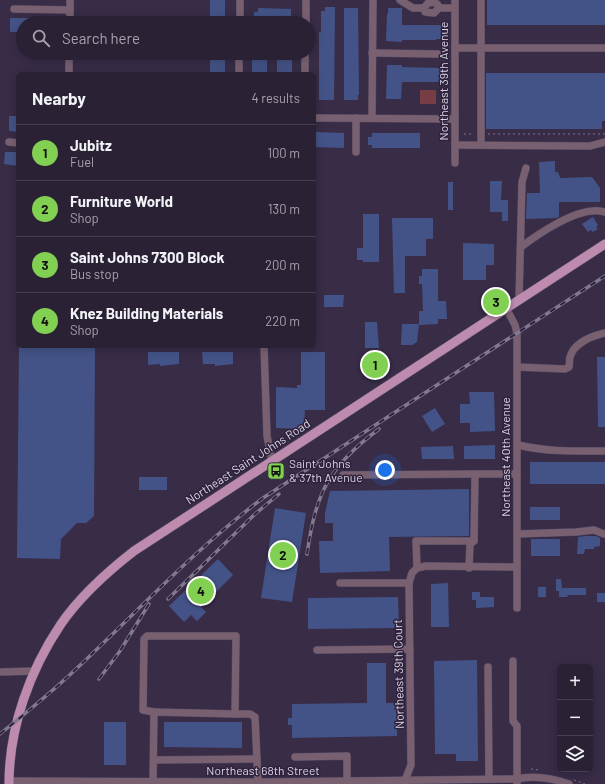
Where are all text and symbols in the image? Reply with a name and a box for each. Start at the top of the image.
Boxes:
search box [16,16,316,60]
street label: Northeast 39th Avenue [436,22,450,140]
icon: search [30,27,52,49]
text: Search here [62,29,140,47]
text: Nearby [32,88,86,108]
text: 4 results [252,90,300,106]
text: Jubitz [70,136,112,154]
text: 1 [43,145,47,161]
text: 100 m [267,145,300,161]
text: Fuel [70,154,94,170]
text: Furniture World [70,192,173,210]
text: 2 [41,201,49,217]
text: 130 m [268,201,300,217]
text: Shop [70,210,99,226]
text: Saint Johns 7300 Block [70,248,225,266]
text: 3 [41,257,49,273]
text: 200 m [265,257,300,273]
text: Bus stop [70,266,119,282]
pin: 3 [483,287,509,317]
text: Knez Building Materials [70,304,223,322]
text: 4 [41,313,49,329]
text: 220 m [265,313,300,329]
text: Shop [70,322,99,338]
pin: 1 [362,350,388,380]
street label: Northeast 40th Avenue [498,397,512,517]
street label: Northeast Saint Johns Road [183,416,312,507]
place label: Saint Johns & 37th Avenue [289,456,363,484]
your location [375,460,395,480]
bus stop icon: Saint Johns & 37th Avenue [266,461,286,481]
pin: 2 [270,540,296,570]
pin: 4 [188,576,214,606]
street label: Northeast 39th Court [390,619,406,729]
map controls [557,664,593,772]
button: + [557,664,593,700]
button: − [557,700,593,736]
button: layers [557,736,593,772]
street label: Northeast 68th Street [206,763,320,777]

